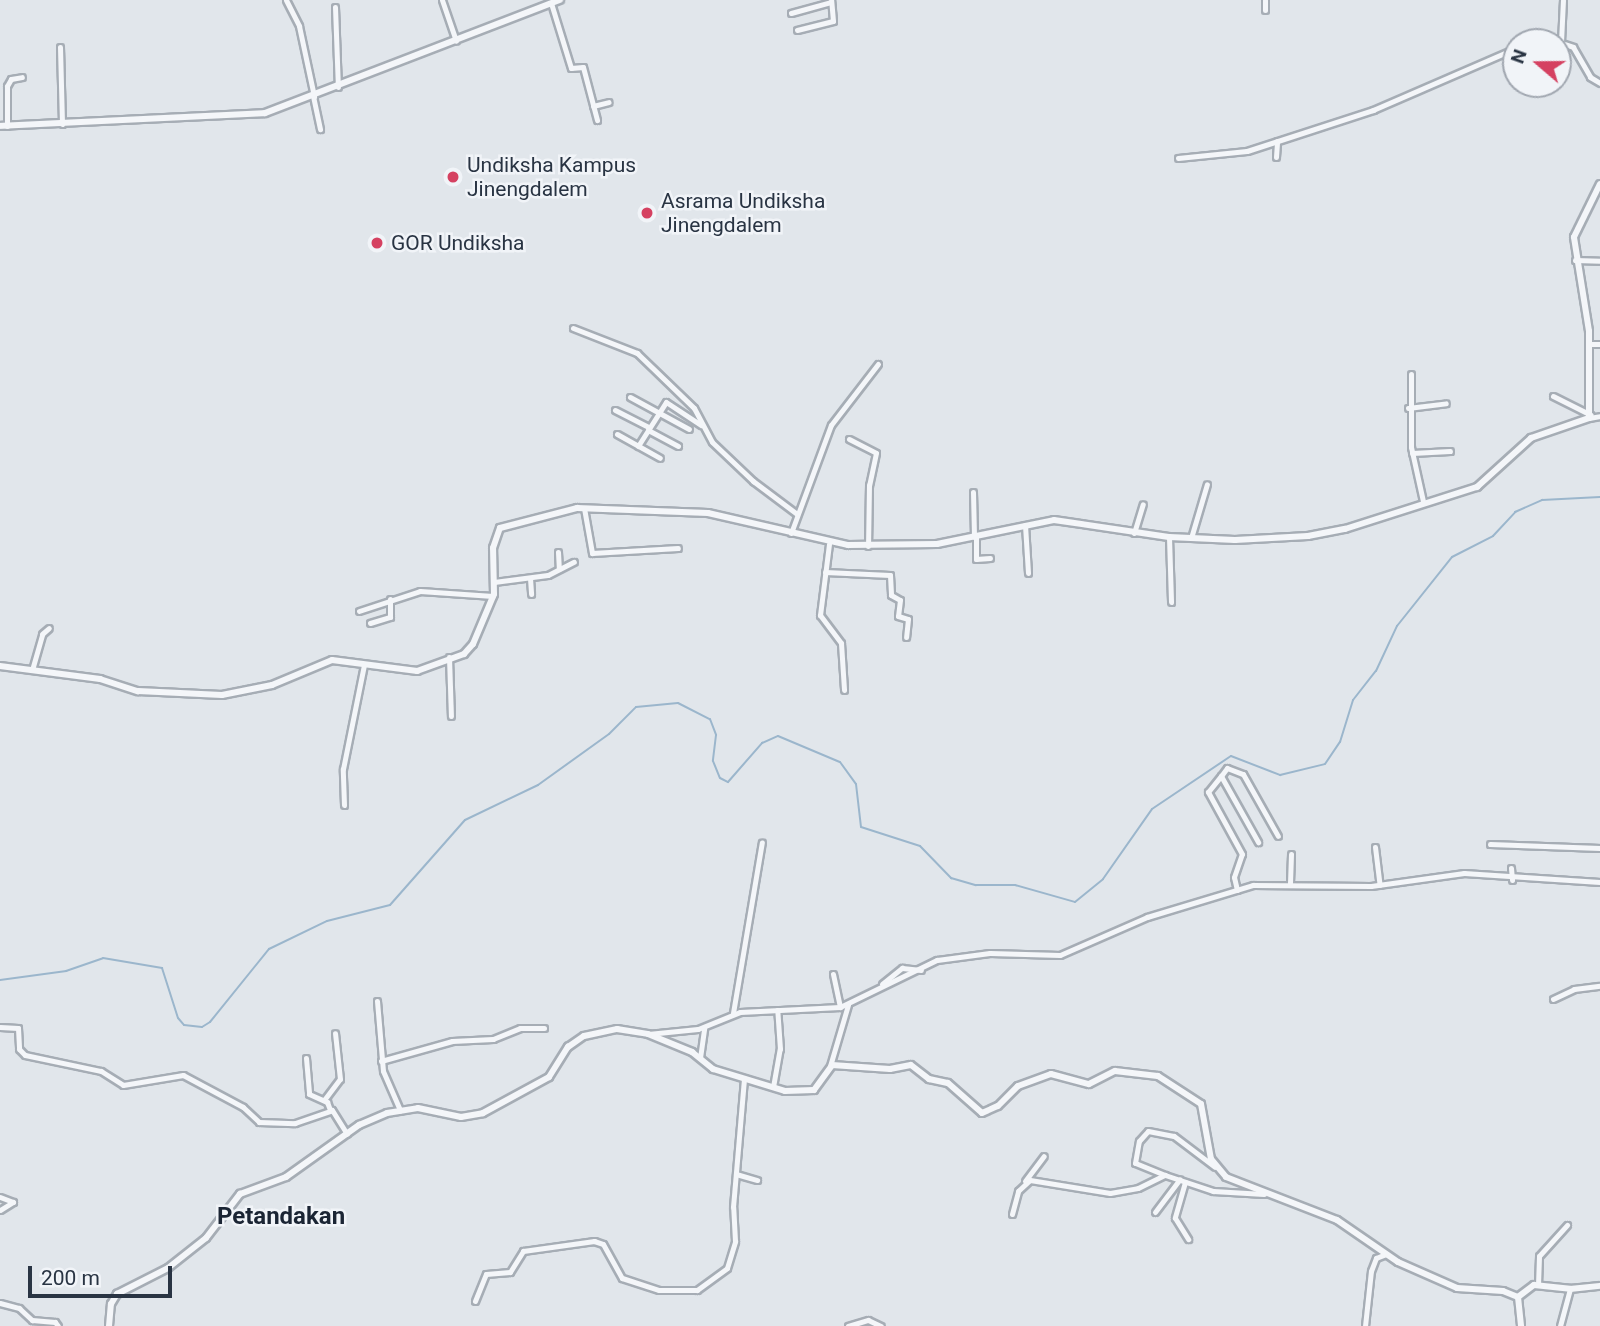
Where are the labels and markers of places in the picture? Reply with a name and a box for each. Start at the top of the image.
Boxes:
place label: Undiksha Kampus Jinengdalem [467,152,636,202]
marker: Undiksha Kampus Jinengdalem [445,169,461,185]
place label: Asrama Undiksha Jinengdalem [661,188,825,238]
marker: Asrama Undiksha Jinengdalem [639,205,655,221]
place label: GOR Undiksha [391,230,525,256]
marker: GOR Undiksha [369,235,385,251]

